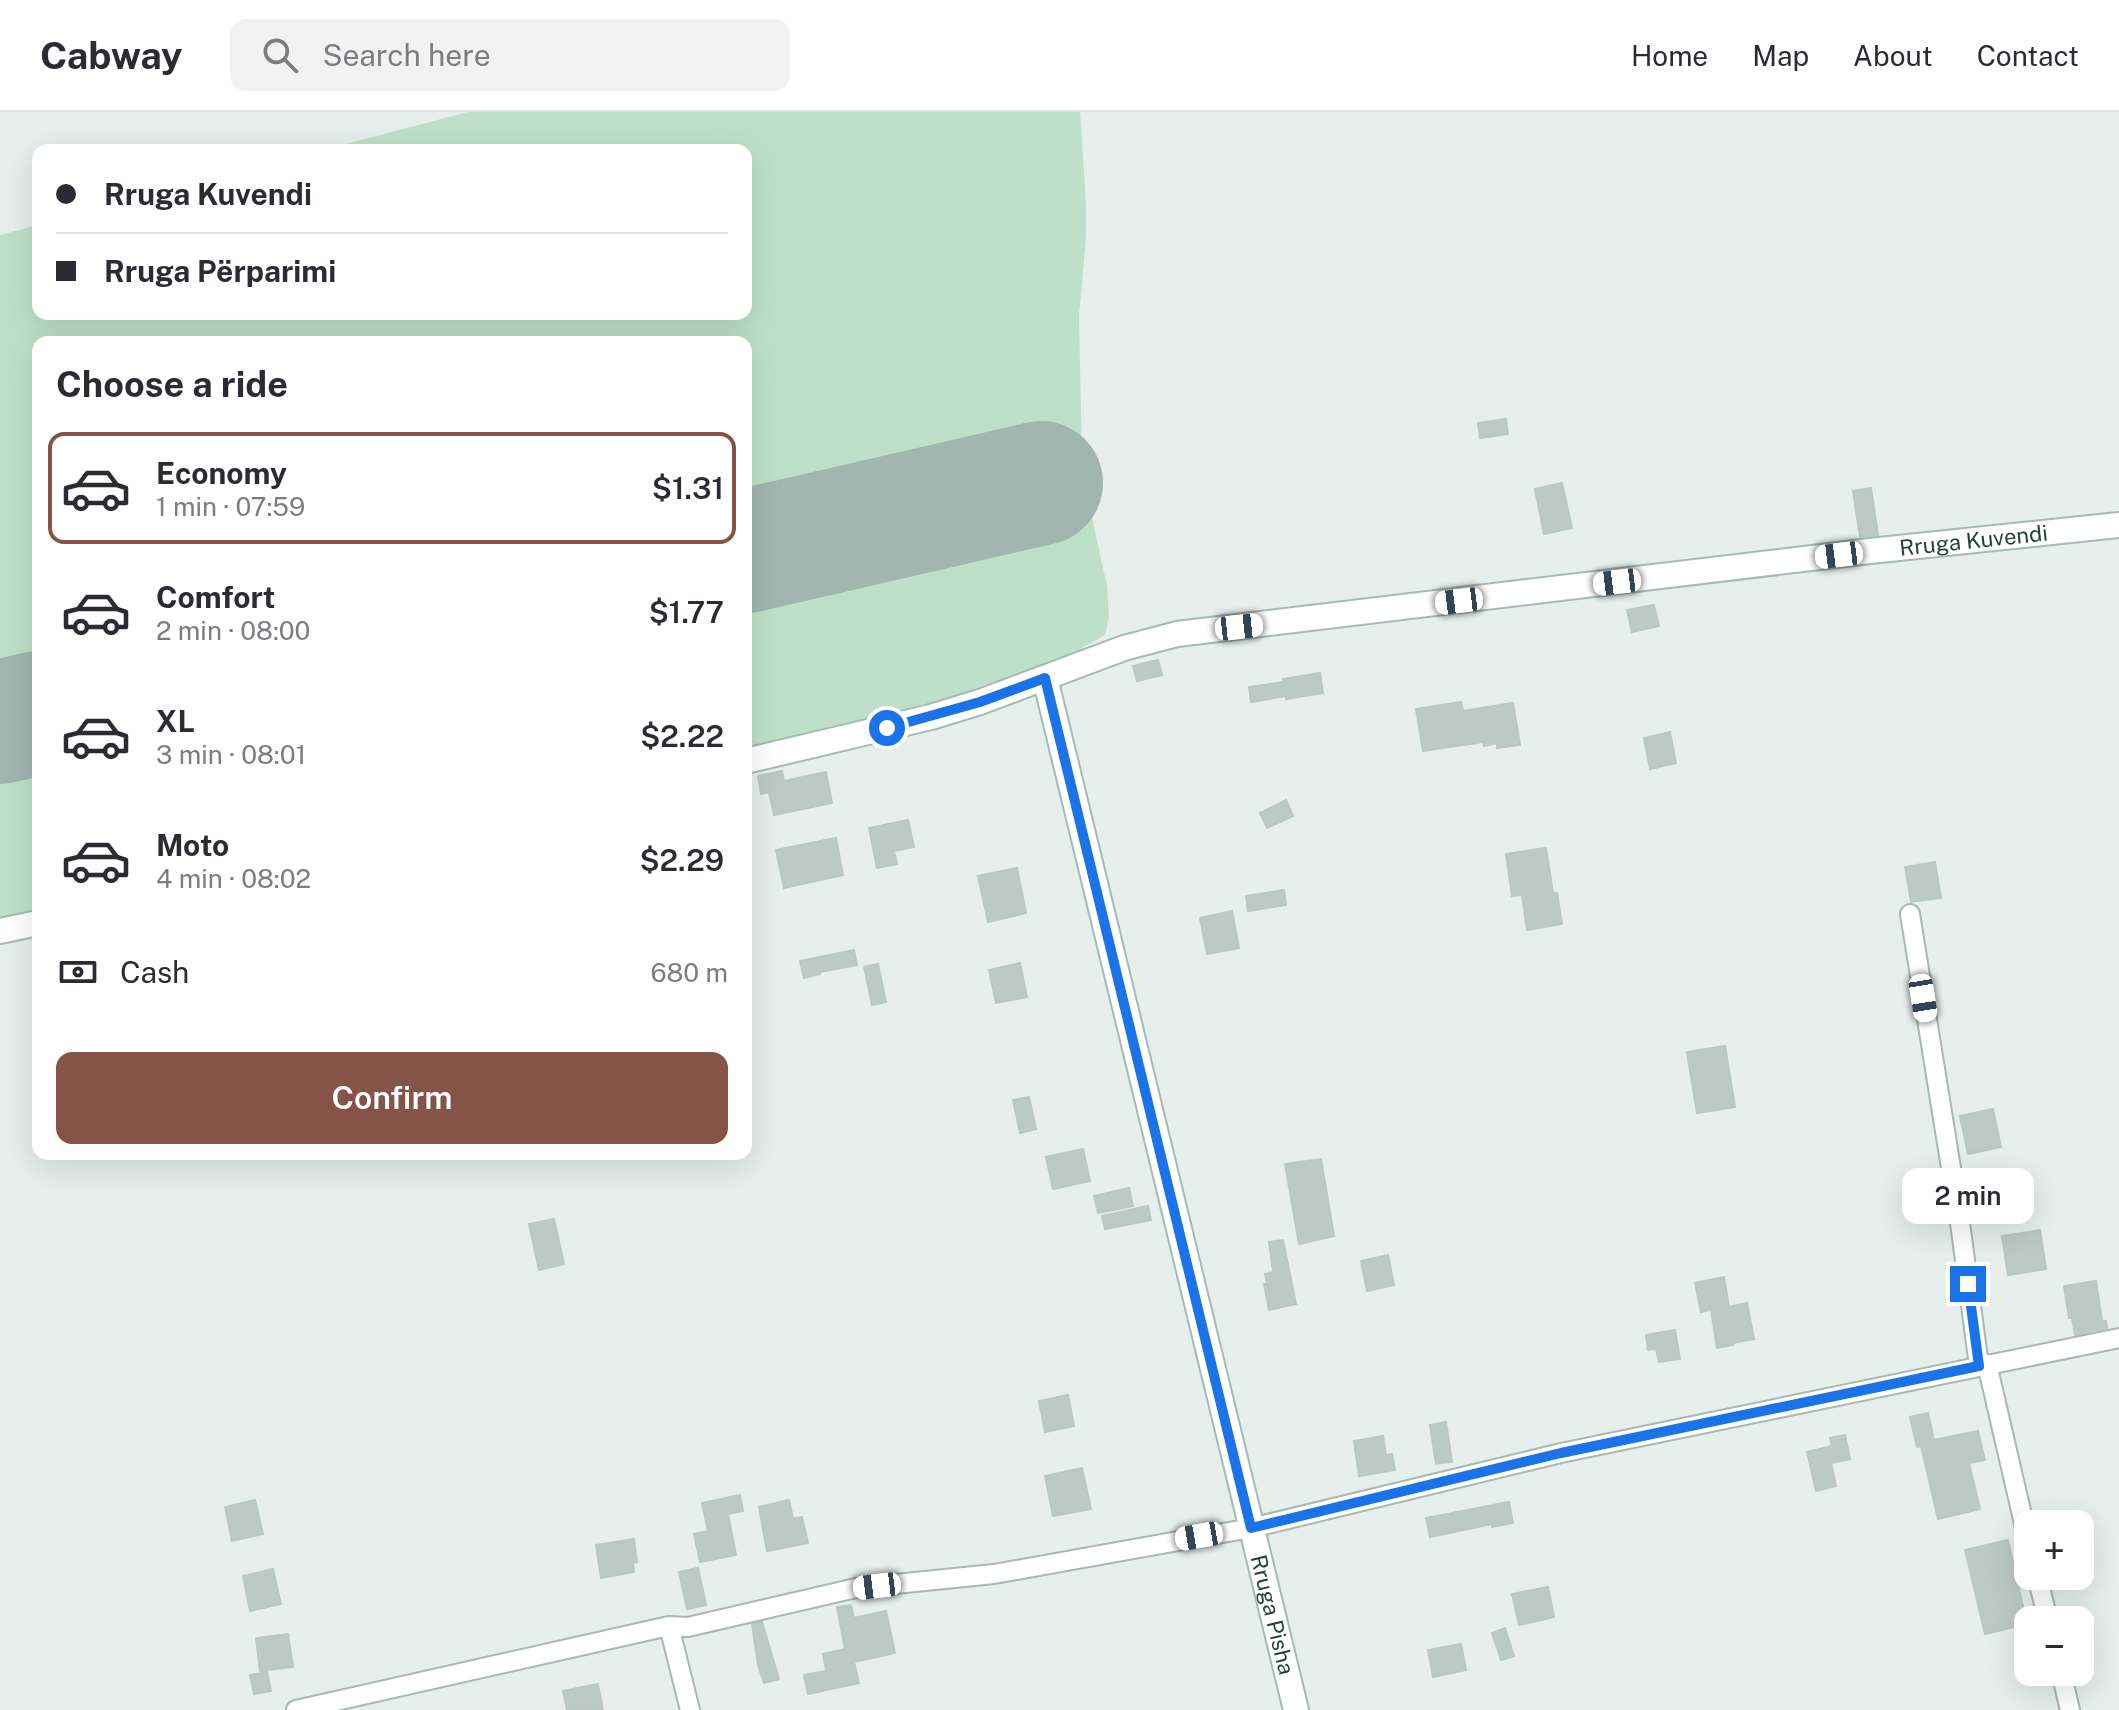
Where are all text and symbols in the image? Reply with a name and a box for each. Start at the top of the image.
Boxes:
search box [230,19,790,91]
text: Cabway [40,33,182,78]
icon: search [258,33,302,77]
text: Search here [322,37,491,73]
text: Home [1631,39,1708,72]
text: Map [1752,39,1809,72]
text: About [1853,39,1933,72]
text: Contact [1977,39,2079,72]
text: Rruga Kuvendi [104,176,312,212]
text: Rruga Përparimi [104,253,336,289]
text: Choose a ride [56,363,288,405]
icon: car [60,452,132,524]
text: Economy [156,455,287,491]
text: $1.31 [652,470,724,506]
text: 1 min · 07:59 [156,491,305,522]
street label: Rruga Kuvendi [1898,520,2049,561]
car [1814,540,1864,570]
car [1592,567,1642,597]
icon: car [60,576,132,648]
text: Comfort [156,579,275,615]
car [1434,586,1484,616]
text: $1.77 [649,594,724,630]
car [1214,613,1264,641]
text: 2 min · 08:00 [156,615,310,646]
icon: car [60,700,132,772]
text: XL [156,703,195,739]
route start [869,710,905,746]
text: $2.22 [640,718,724,754]
text: 3 min · 08:01 [156,739,306,770]
icon: car [60,824,132,896]
text: Moto [156,827,229,863]
text: $2.29 [639,842,724,878]
text: 4 min · 08:02 [156,863,311,894]
icon: cash [56,950,100,994]
text: Cash [120,954,189,990]
text: 680 m [651,957,728,988]
car [1907,972,1939,1024]
button: Confirm [56,1052,728,1144]
callout: 2 min [1902,1168,2034,1224]
text: 2 min [1934,1180,2002,1211]
route end [1950,1266,1986,1302]
map controls [2014,1510,2094,1686]
button: + [2014,1510,2094,1590]
car [1173,1520,1225,1552]
street label: Rruga Pisha [1246,1552,1300,1677]
car [852,1571,902,1601]
button: − [2014,1606,2094,1686]

